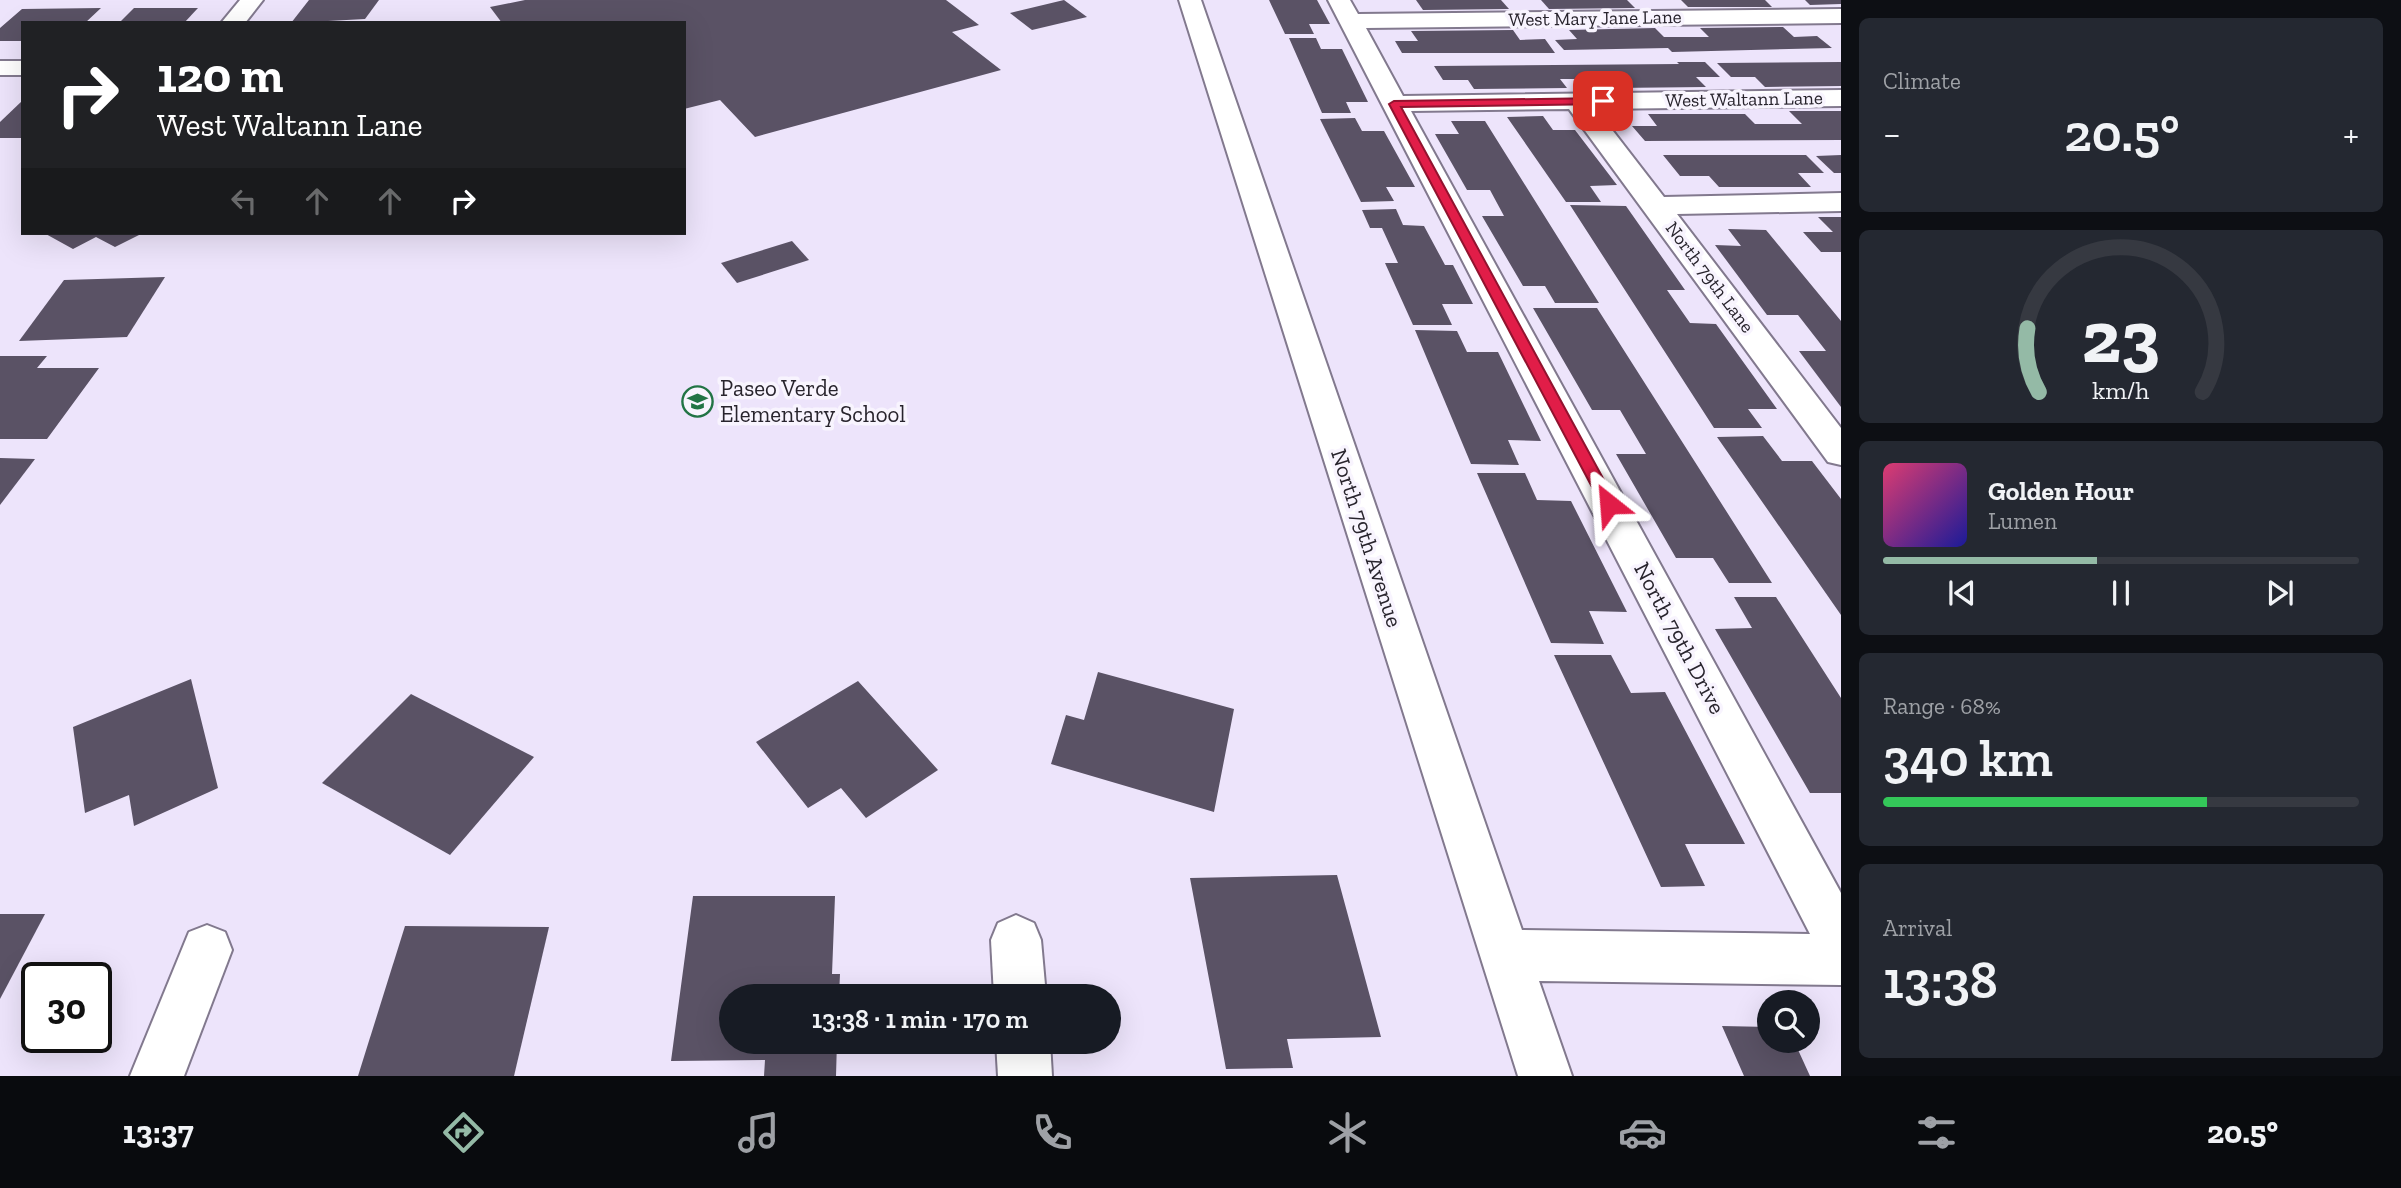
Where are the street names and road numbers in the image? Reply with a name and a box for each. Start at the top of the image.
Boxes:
street label: West Mary Jane Lane [1508,5,1682,31]
street label: West Waltann Lane [1665,86,1823,112]
street label: North 79th Lane [1661,217,1759,337]
street label: North 79th Avenue [1325,445,1409,631]
street label: North 79th Drive [1628,557,1732,719]

